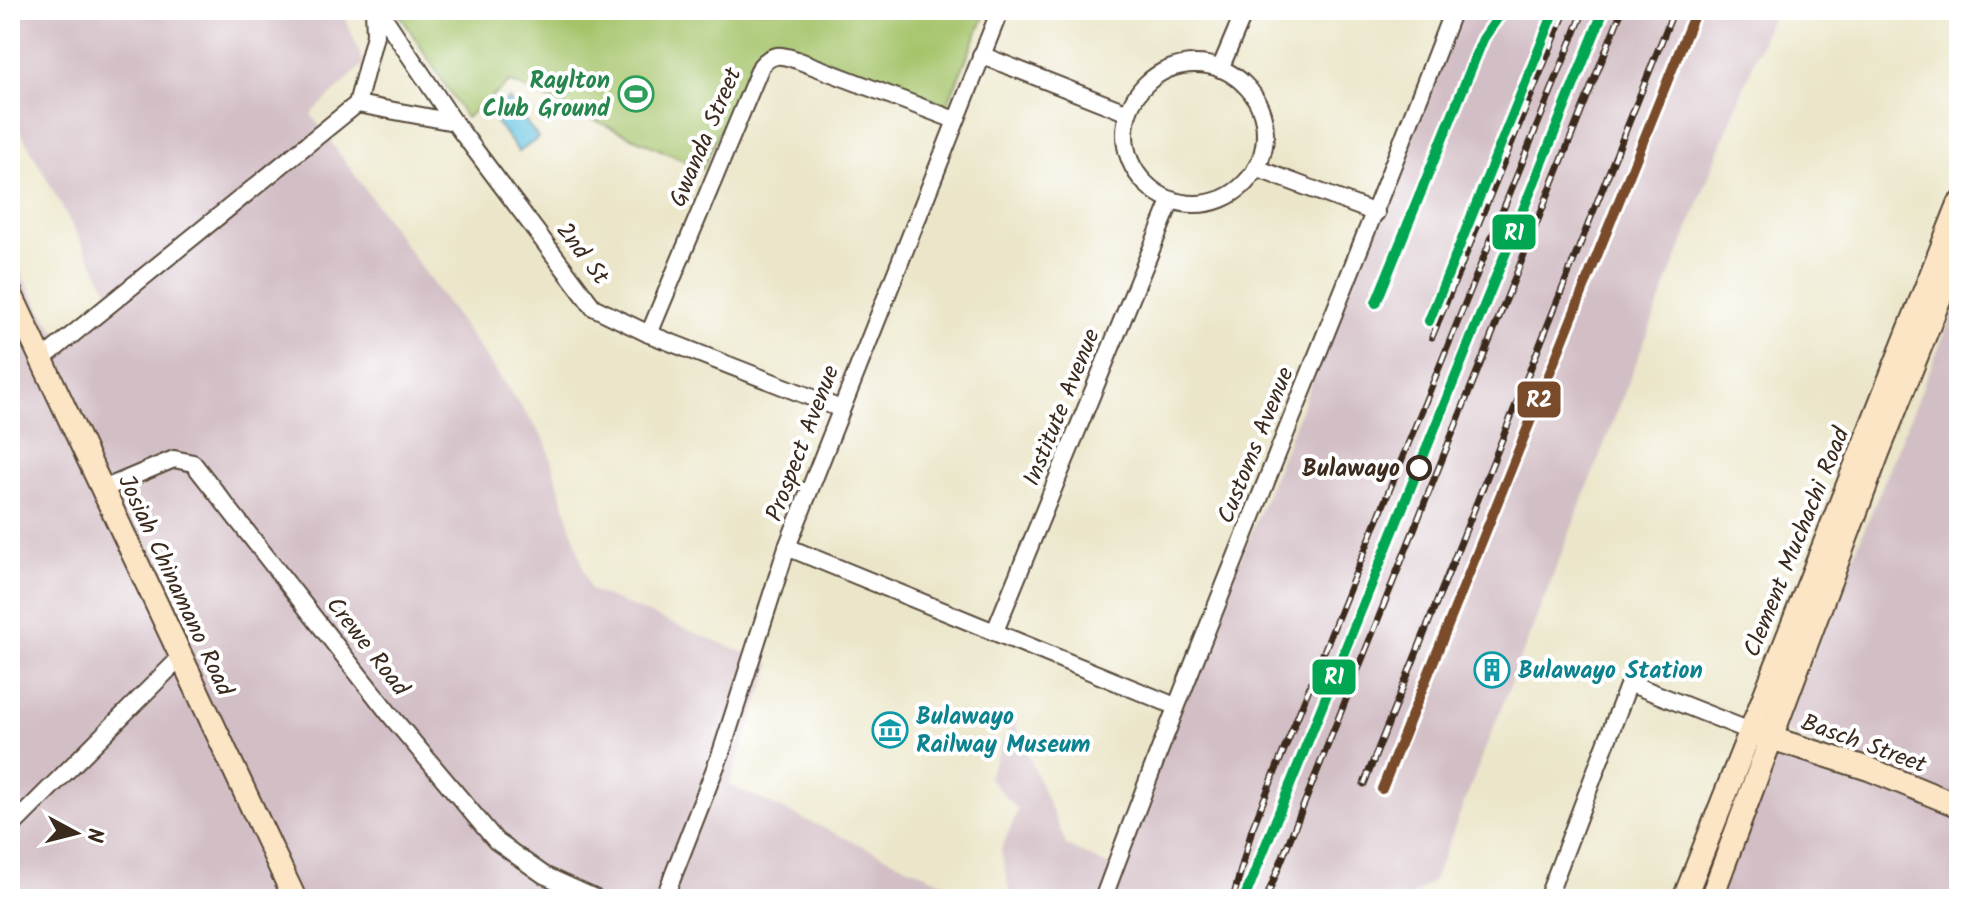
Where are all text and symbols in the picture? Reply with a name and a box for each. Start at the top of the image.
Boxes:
street label: Gwanda Street [659,61,754,214]
place label: Raylton Club Ground [482,62,611,129]
sports icon: Raylton Club Ground [617,75,655,113]
line badge: R1 [1491,213,1537,251]
street label: 2nd St [545,214,619,294]
text: R1 [1504,217,1524,252]
street label: Institute Avenue [1013,323,1112,492]
street label: Prospect Avenue [756,360,851,527]
street label: Customs Avenue [1207,361,1306,530]
line badge: R2 [1516,380,1562,419]
text: R2 [1526,384,1552,419]
street label: Clement Muchachi Road [1733,421,1862,663]
place label: Bulawayo [1302,450,1400,489]
marker: Bulawayo [1407,456,1431,480]
street label: Josiah Chinamano Road [106,468,244,704]
street label: Crewe Road [315,588,419,706]
building icon: Bulawayo Station [1473,651,1511,689]
place label: Bulawayo Station [1518,652,1703,691]
line badge: R1 [1311,658,1357,696]
text: R1 [1324,661,1344,696]
place label: Bulawayo Railway Museum [916,698,1090,765]
street label: Basch Street [1795,704,1932,785]
museum icon: Bulawayo Railway Museum [871,711,909,749]
north arrow [36,793,116,873]
text: N [75,826,112,844]

